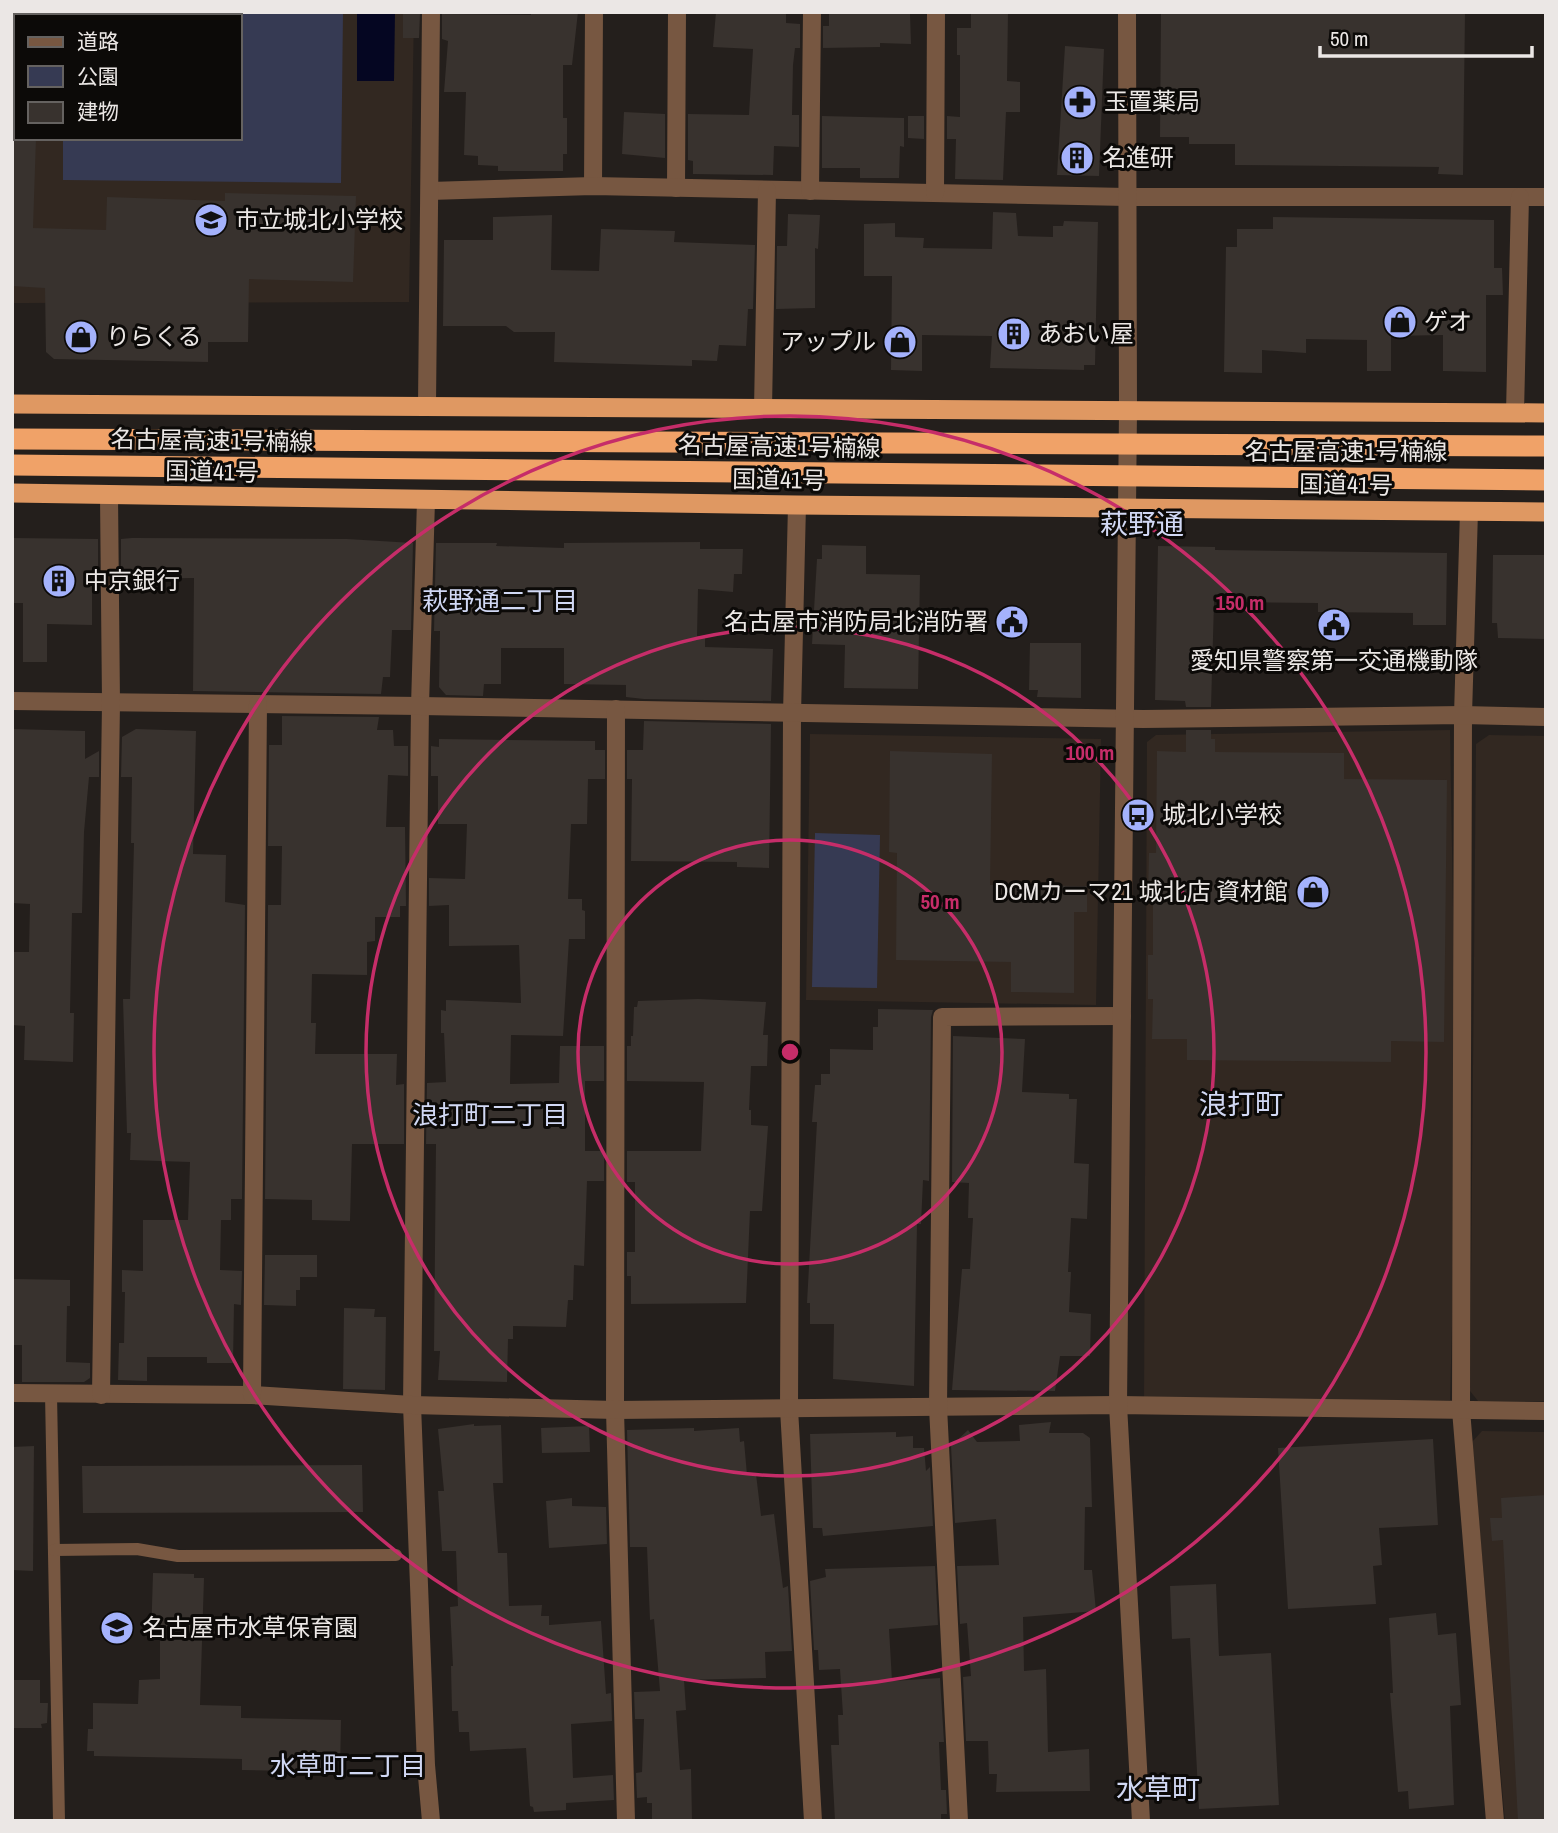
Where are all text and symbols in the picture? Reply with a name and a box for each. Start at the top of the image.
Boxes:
legend [14,14,242,140]
scale bar [1320,14,1532,58]
text: 50 m [1330,24,1368,53]
text: 道路 [77,27,119,56]
text: 公園 [77,62,119,91]
pharmacy icon: 玉置薬局 [1061,83,1099,121]
place label: 玉置薬局 [1104,85,1200,117]
text: 建物 [77,97,119,126]
building icon: 名進研 [1058,139,1096,177]
place label: 名進研 [1102,141,1174,173]
school or university icon: 市立城北小学校 [192,201,230,239]
place label: 市立城北小学校 [235,203,403,235]
shop icon: ゲオ [1381,303,1419,341]
place label: ゲオ [1424,305,1472,337]
building icon: あおい屋 [995,315,1033,353]
place label: あおい屋 [1038,317,1134,349]
shop icon: りらくる [62,318,100,356]
place label: りらくる [106,320,202,352]
shop icon: アップル [881,323,919,361]
place label: アップル [780,325,876,357]
street label: 名古屋高速1号楠線 [110,422,314,458]
street label: 名古屋高速1号楠線 [677,428,881,464]
street label: 名古屋高速1号楠線 [1245,435,1447,467]
street label: 国道41号 [165,454,259,488]
street label: 国道41号 [732,462,826,496]
street label: 国道41号 [1299,467,1393,501]
district label: 萩野通 [1100,505,1184,543]
building icon: 中京銀行 [40,562,78,600]
place label: 中京銀行 [84,564,180,596]
district label: 萩野通二丁目 [422,583,578,618]
text: 150 m [1216,588,1264,617]
public building icon: 名古屋市消防局北消防署 [993,603,1031,641]
place label: 名古屋市消防局北消防署 [724,605,988,637]
public building icon: 愛知県警察第一交通機動隊 [1315,606,1353,644]
place label: 愛知県警察第一交通機動隊 [1190,644,1478,676]
text: 100 m [1066,738,1114,767]
bus stop icon: 城北小学校 [1119,796,1157,834]
place label: 城北小学校 [1162,798,1282,830]
shop icon: DCMカーマ21 城北店 資材館 [1294,873,1332,911]
place label: DCMカーマ21 城北店 資材館 [994,875,1288,907]
text: 50 m [920,887,960,916]
centre of rings [778,1040,802,1064]
district label: 浪打町 [1199,1085,1283,1123]
district label: 浪打町二丁目 [412,1097,568,1132]
school or university icon: 名古屋市水草保育園 [98,1609,136,1647]
place label: 名古屋市水草保育園 [142,1611,358,1643]
district label: 水草町二丁目 [270,1748,426,1783]
district label: 水草町 [1116,1770,1200,1808]

